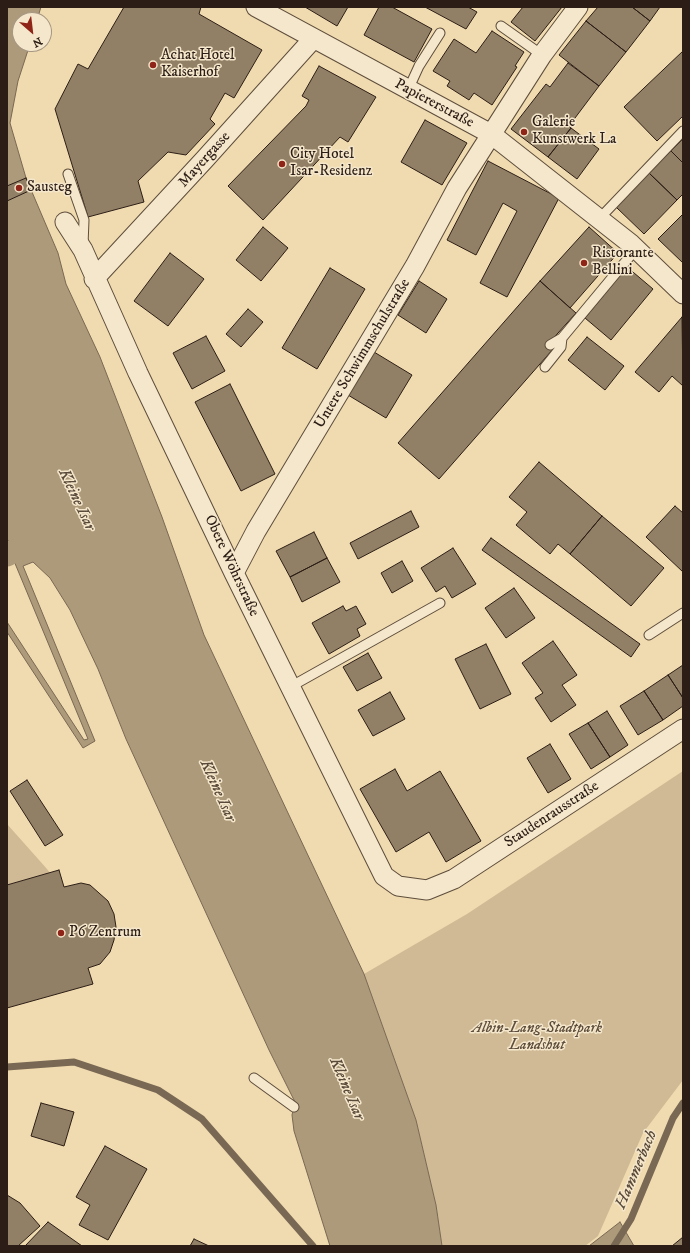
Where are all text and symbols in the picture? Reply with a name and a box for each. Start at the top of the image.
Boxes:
north arrow [12,12,52,52]
text: N [30,33,44,50]
place label: Achat Hotel Kaiserhof [161,47,234,82]
marker: Achat Hotel Kaiserhof [148,60,158,70]
street label: Papiererstraße [391,76,477,132]
place label: Galerie Kunstwerk La [532,114,616,149]
marker: Galerie Kunstwerk La [519,127,529,137]
street label: Mayergasse [175,128,235,192]
place label: City Hotel Isar-Residenz [290,146,372,181]
marker: City Hotel Isar-Residenz [277,159,287,169]
place label: Sausteg [27,179,72,197]
marker: Sausteg [14,183,24,193]
place label: Ristorante Bellini [592,245,654,280]
marker: Ristorante Bellini [579,258,589,268]
street label: Untere Schwimmschulstraße [311,276,415,432]
water label: Kleine Isar [53,466,99,534]
street label: Obere Wöhrstraße [200,512,262,620]
water label: Kleine Isar [195,757,239,825]
street label: Staudenrausstraße [501,778,603,852]
place label: P6 Zentrum [69,924,141,942]
marker: P6 Zentrum [56,928,66,938]
park label: Albin-Lang-Stadtpark Landshut [472,1020,602,1055]
water label: Kleine Isar [324,1055,368,1123]
water label: Hammerbach [612,1128,662,1212]

